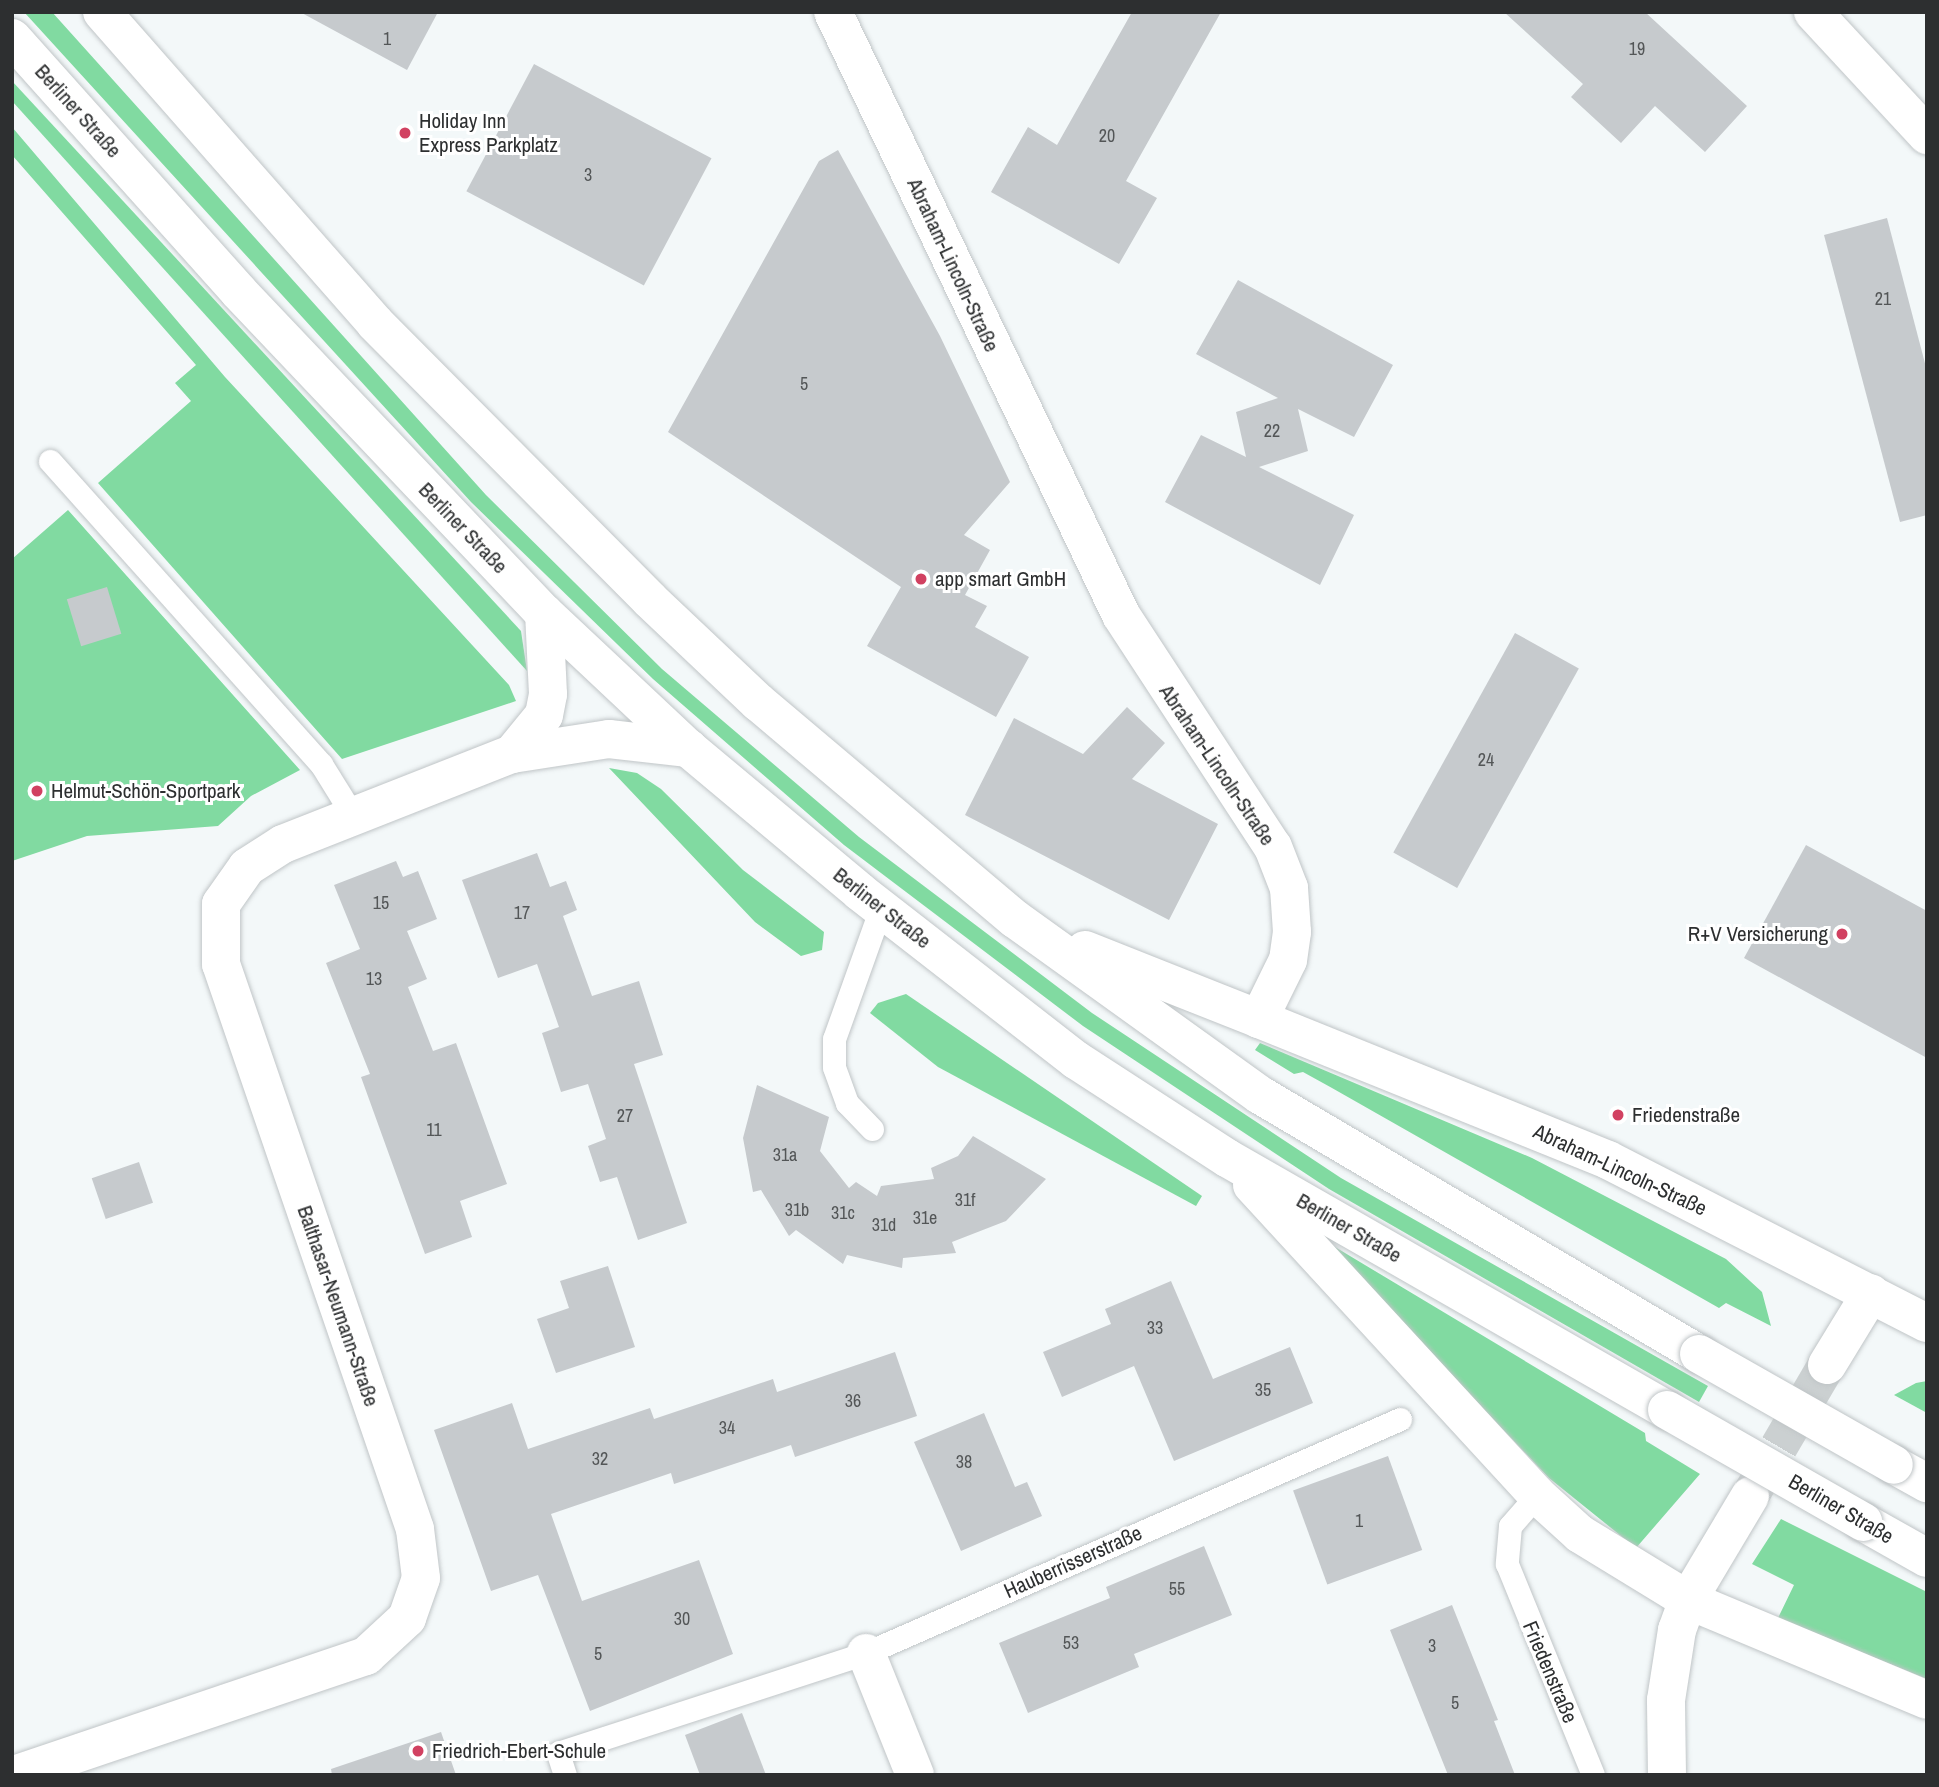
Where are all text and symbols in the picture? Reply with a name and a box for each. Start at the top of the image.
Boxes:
house number: 1 [383,28,391,50]
house number: 19 [1629,38,1645,60]
street label: Berliner Straße [30,59,126,163]
place label: Holiday Inn Express Parkplatz [419,108,558,158]
marker: Holiday Inn Express Parkplatz [397,125,413,141]
house number: 20 [1099,125,1115,147]
house number: 3 [584,164,592,186]
street label: Abraham-Lincoln-Straße [902,174,1004,356]
house number: 21 [1875,288,1891,310]
house number: 5 [800,373,808,395]
house number: 22 [1264,420,1280,442]
street label: Berliner Straße [413,477,513,579]
place label: app smart GmbH [935,566,1066,592]
marker: app smart GmbH [913,571,929,587]
street label: Abraham-Lincoln-Straße [1154,680,1280,850]
house number: 24 [1478,749,1494,771]
place label: Helmut-Schön-Sportpark [51,778,240,804]
marker: Helmut-Schön-Sportpark [29,783,45,799]
street label: Berliner Straße [828,862,936,954]
house number: 15 [373,892,389,914]
house number: 17 [514,902,530,924]
place label: R+V Versicherung [1688,921,1828,947]
marker: R+V Versicherung [1834,926,1850,942]
house number: 13 [366,968,382,990]
place label: Friedenstraße [1632,1102,1740,1128]
house number: 27 [617,1105,633,1127]
marker: Friedenstraße [1610,1107,1626,1123]
house number: 11 [426,1119,442,1141]
street label: Abraham-Lincoln-Straße [1529,1119,1711,1221]
house number: 31a [773,1144,797,1166]
street label: Berliner Straße [1292,1188,1406,1268]
house number: 31f [955,1189,975,1211]
house number: 31b [785,1199,809,1221]
street label: Balthasar-Neumann-Straße [292,1202,384,1410]
house number: 31c [831,1202,855,1224]
house number: 31e [913,1207,937,1229]
house number: 31d [872,1214,896,1236]
house number: 33 [1147,1317,1163,1339]
house number: 35 [1255,1379,1271,1401]
house number: 36 [845,1390,861,1412]
house number: 34 [719,1417,735,1439]
house number: 32 [592,1448,608,1470]
house number: 38 [956,1451,972,1473]
street label: Berliner Straße [1784,1469,1898,1549]
house number: 1 [1355,1510,1363,1532]
street label: Hauberrisserstraße [1000,1520,1146,1604]
house number: 55 [1169,1578,1185,1600]
house number: 30 [674,1608,690,1630]
street label: Friedenstraße [1517,1617,1583,1727]
house number: 53 [1063,1632,1079,1654]
house number: 3 [1428,1635,1436,1657]
house number: 5 [594,1643,602,1665]
house number: 5 [1451,1692,1459,1714]
place label: Friedrich-Ebert-Schule [432,1738,606,1764]
marker: Friedrich-Ebert-Schule [410,1743,426,1759]

